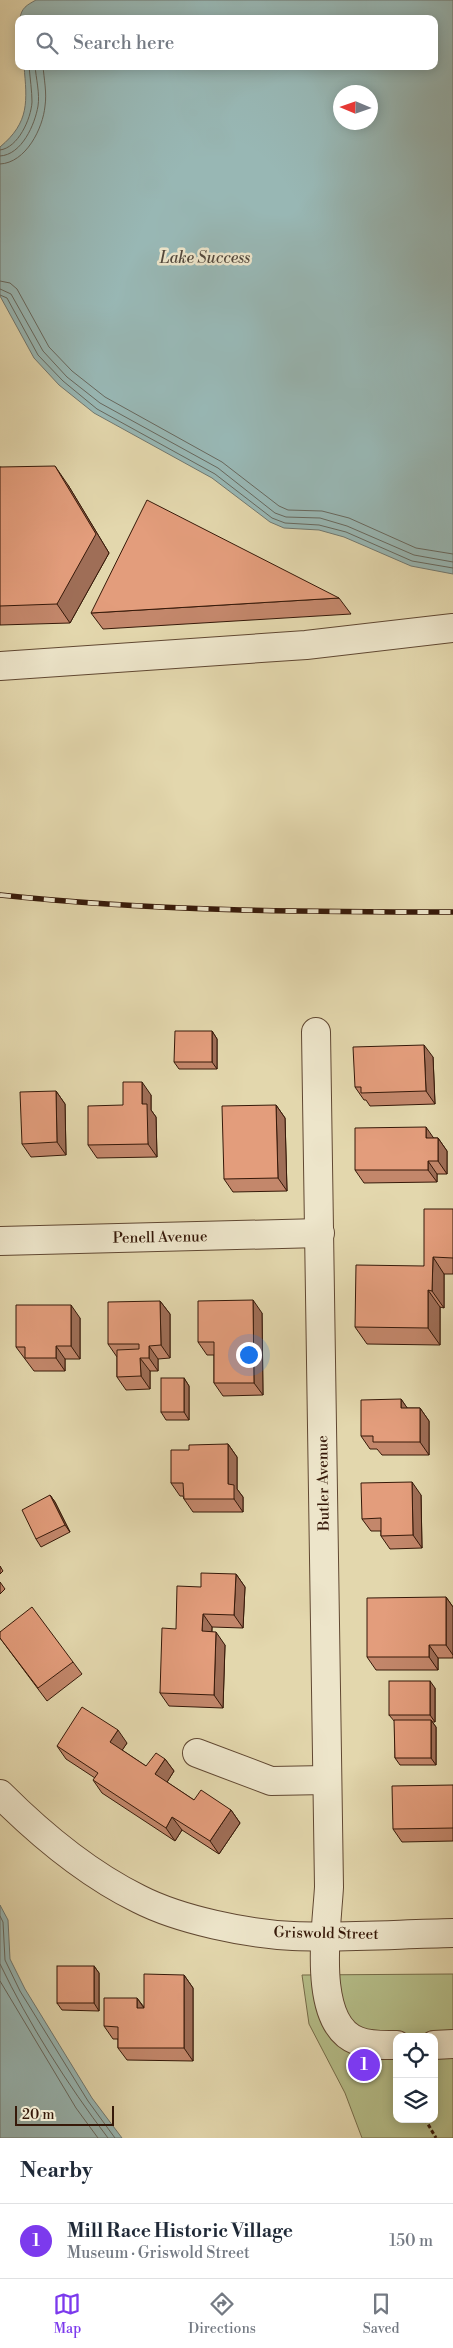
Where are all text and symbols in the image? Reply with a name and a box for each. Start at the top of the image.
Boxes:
search box [15,15,438,70]
icon: search [33,29,61,57]
text: Search here [73,31,174,55]
north arrow [333,85,378,130]
water label: Lake Success [159,248,250,268]
street label: Penell Avenue [112,1227,208,1248]
your location [236,1342,262,1368]
street label: Butler Avenue [313,1435,334,1532]
street label: Griswold Street [273,1923,379,1944]
map controls [393,2033,438,2123]
button: locate [393,2033,438,2078]
pin: 1 [348,2046,380,2084]
button: layers [393,2078,438,2123]
scale bar [15,2103,114,2126]
text: 20 m [22,2106,54,2124]
text: Nearby [20,2158,93,2184]
text: Mill Race Historic Village [67,2219,293,2243]
text: 1 [32,2231,40,2251]
text: 150 m [389,2231,433,2251]
text: Museum · Griswold Street [67,2243,250,2263]
tab: Map [53,2290,81,2338]
tab: Directions [188,2290,256,2338]
tab: Saved [363,2290,400,2338]

